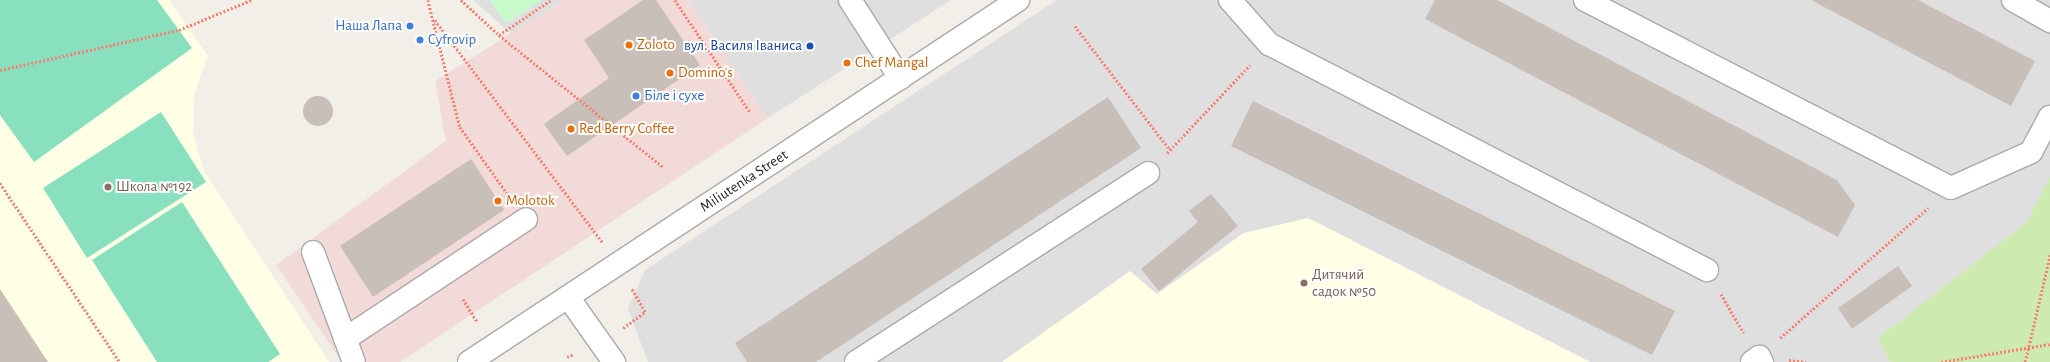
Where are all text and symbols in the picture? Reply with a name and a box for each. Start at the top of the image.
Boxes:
place label: Наша Лапа [335,17,402,35]
marker: Наша Лапа [405,21,415,31]
place label: Cyfrovip [428,31,476,49]
marker: Cyfrovip [415,35,425,45]
place label: Zoloto [637,36,675,54]
place label: вул. Василя Іваниса [684,37,802,55]
marker: Zoloto [624,40,634,50]
marker: вул. Василя Іваниса [805,41,815,51]
place label: Chef Mangal [855,54,928,72]
marker: Chef Mangal [842,58,852,68]
place label: Domino's [678,64,733,82]
marker: Domino's [665,68,675,78]
place label: Біле і сухе [644,87,704,105]
marker: Біле і сухе [631,91,641,101]
place label: Red Berry Coffee [579,120,675,138]
marker: Red Berry Coffee [566,124,576,134]
street label: Miliutenka Street [697,146,791,216]
place label: Школа №192 [116,178,192,196]
marker: Школа №192 [103,182,113,192]
place label: Molotok [506,192,555,210]
marker: Molotok [493,196,503,206]
place label: Дитячий садок №50 [1312,265,1376,300]
marker: Дитячий садок №50 [1299,278,1309,288]

